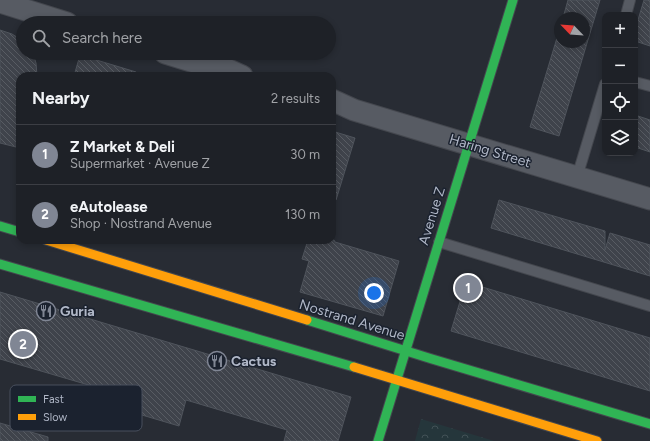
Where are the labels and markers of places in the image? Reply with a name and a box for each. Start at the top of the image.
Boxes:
pin: 1 [455,273,481,303]
restaurant icon: Guria [35,300,57,322]
place label: Guria [60,303,95,320]
pin: 2 [10,329,36,359]
restaurant icon: Cactus [206,350,228,372]
place label: Cactus [231,353,277,370]

